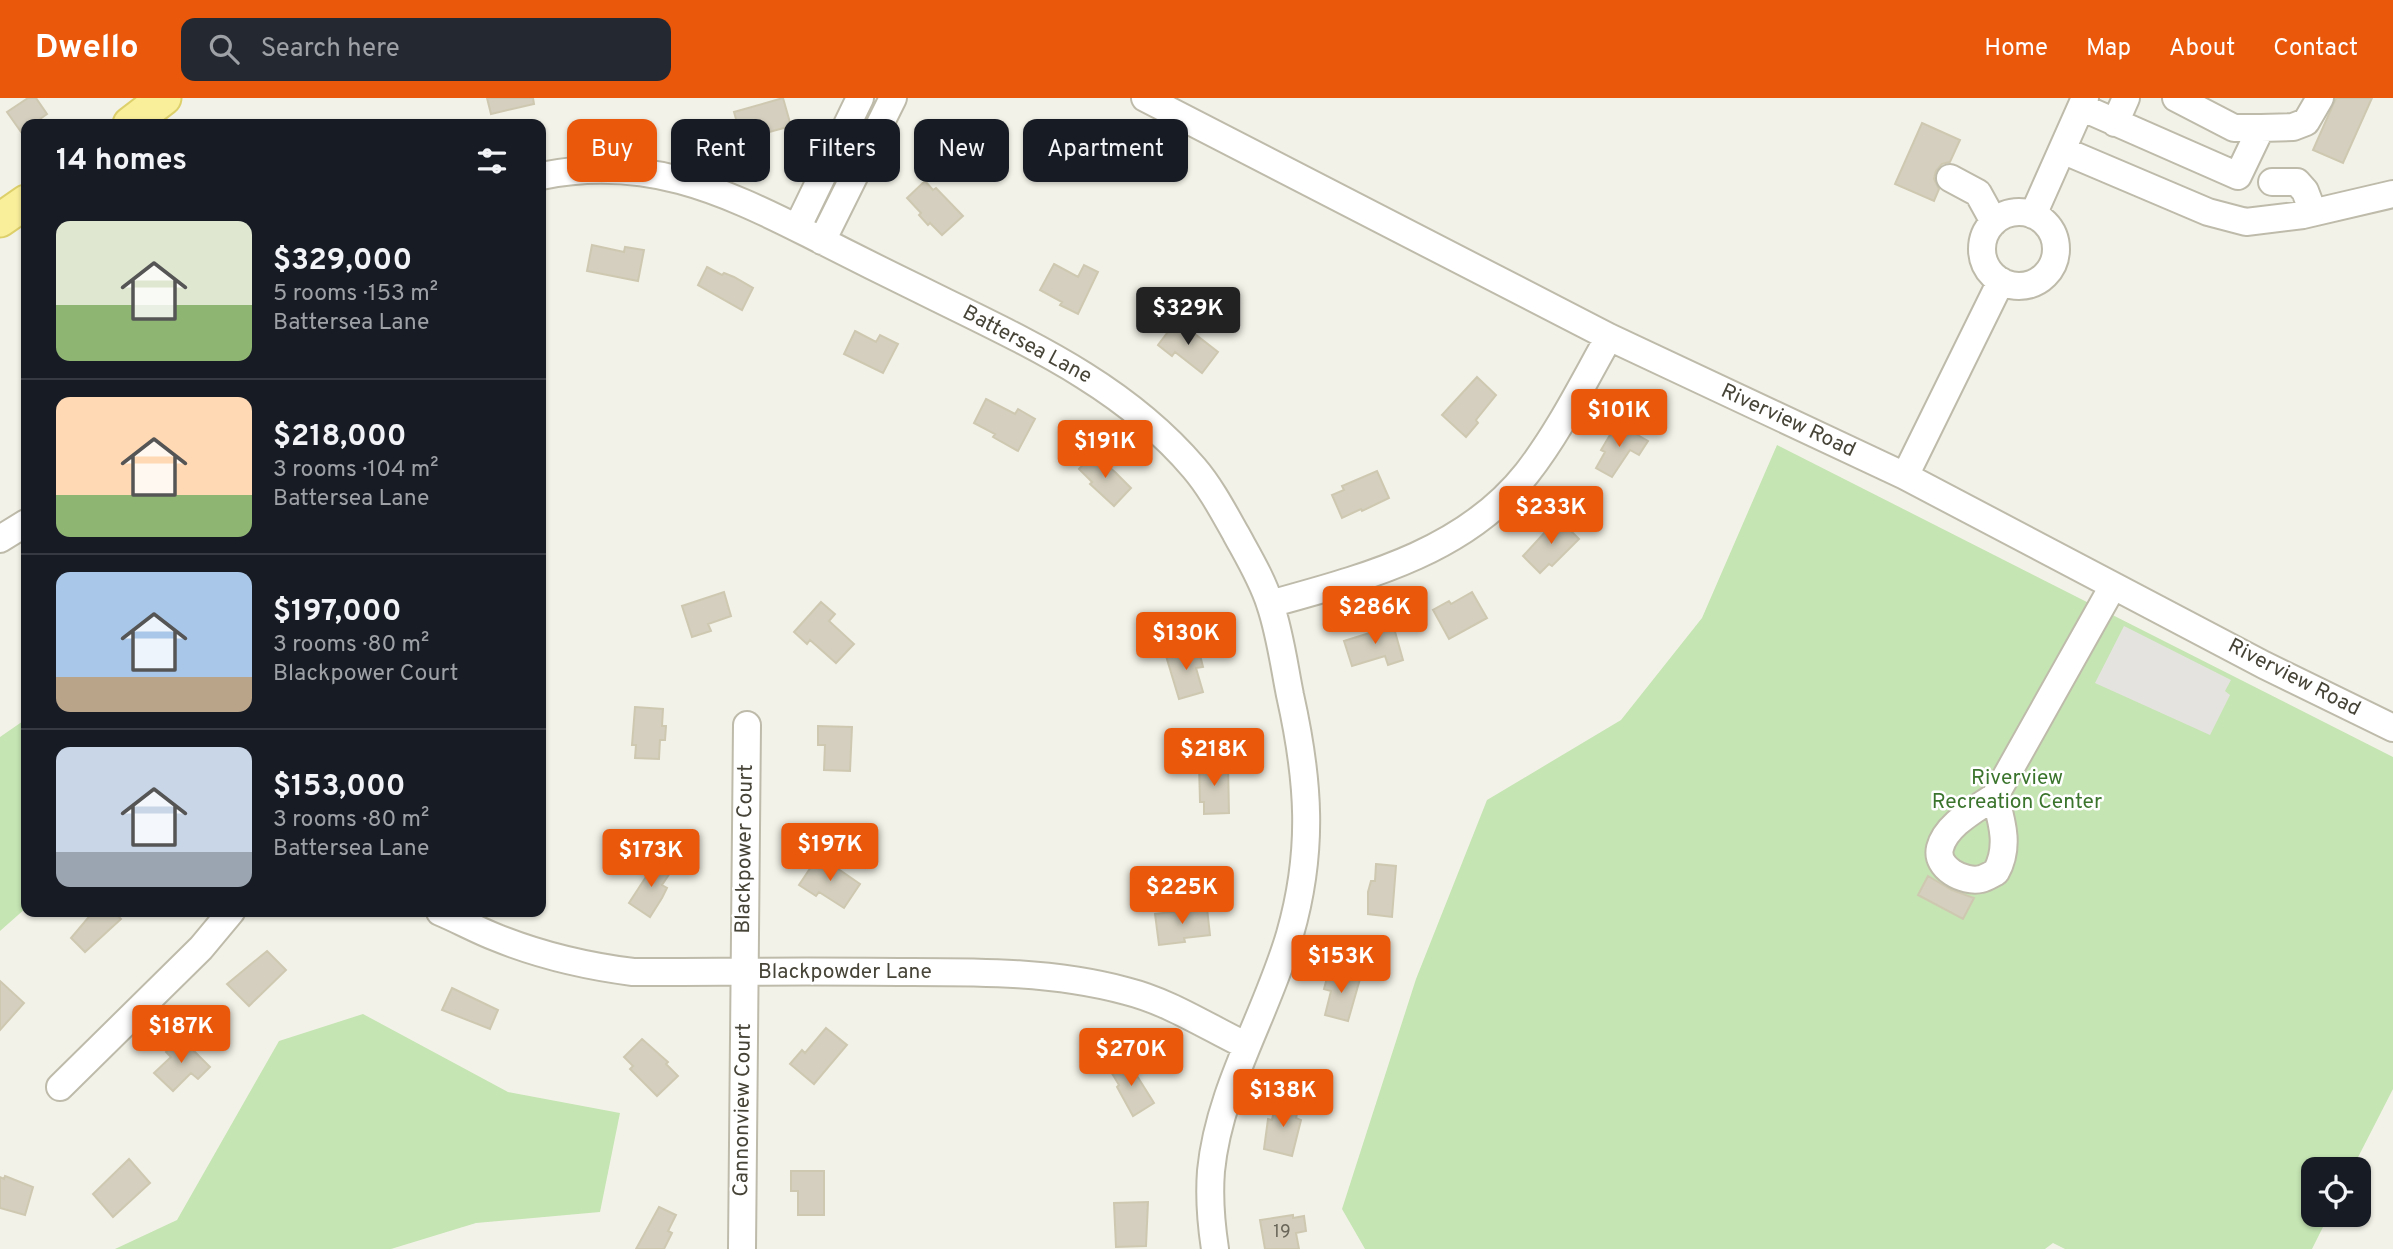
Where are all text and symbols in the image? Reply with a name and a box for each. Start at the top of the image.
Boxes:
search box [181,18,671,81]
text: Dwello [35,28,139,70]
icon: search [205,30,243,68]
text: Search here [261,33,400,66]
text: Home [1984,34,2048,64]
text: Map [2086,34,2131,64]
text: About [2169,34,2235,64]
text: Contact [2273,34,2358,64]
chip: Buy [567,119,657,182]
chip: Rent [671,119,770,182]
chip: Filters [784,119,900,182]
chip: New [914,119,1009,182]
chip: Apartment [1023,119,1188,182]
icon: filters [473,142,511,180]
text: 14 homes [56,143,187,180]
text: $329,000 [273,243,412,280]
icon: home [112,249,196,333]
text: 5 rooms · 153 m² [273,280,438,309]
pin: $329K [1139,288,1237,347]
text: $329K [1152,295,1224,324]
street label: Battersea Lane [958,300,1096,390]
text: Battersea Lane [273,309,429,338]
street label: Riverview Road [1716,378,1860,464]
pin: $101K [1570,390,1668,449]
text: $101K [1587,397,1651,426]
text: $218,000 [273,419,407,456]
pin: $191K [1056,420,1154,480]
icon: home [112,425,196,509]
text: $191K [1074,428,1136,457]
text: 3 rooms · 104 m² [273,456,438,485]
text: Battersea Lane [273,485,429,514]
pin: $233K [1502,486,1600,546]
text: $233K [1515,494,1587,523]
pin: $286K [1326,587,1424,646]
text: $197,000 [273,594,401,631]
text: $286K [1339,594,1411,623]
icon: home [112,600,196,684]
pin: $130K [1137,612,1235,672]
text: $130K [1152,620,1220,649]
text: 3 rooms · 80 m² [273,631,429,660]
street label: Riverview Road [2223,633,2365,723]
text: Blackpower Court [273,660,459,689]
pin: $218K [1165,728,1263,788]
text: $218K [1180,736,1248,765]
street label: Blackpower Court [730,764,760,934]
park label: Riverview Recreation Center [1932,765,2102,816]
text: $153,000 [273,769,406,806]
icon: home [112,775,196,859]
text: 3 rooms · 80 m² [273,806,429,835]
pin: $197K [781,824,879,883]
pin: $173K [602,830,700,889]
text: $197K [797,831,863,860]
text: Battersea Lane [273,835,429,864]
text: $173K [618,837,684,866]
pin: $225K [1133,866,1231,926]
text: $225K [1146,874,1218,903]
pin: $153K [1292,936,1390,995]
text: $153K [1307,943,1375,972]
street label: Blackpowder Lane [758,959,932,986]
pin: $187K [132,1006,230,1065]
text: $187K [148,1013,214,1042]
street label: Cannonview Court [728,1023,758,1197]
pin: $270K [1082,1028,1180,1088]
text: $270K [1095,1036,1167,1065]
pin: $138K [1234,1070,1332,1129]
text: $138K [1249,1077,1317,1106]
map controls [2301,1157,2371,1227]
button: locate [2301,1157,2371,1227]
house number: 19 [1273,1221,1291,1244]

